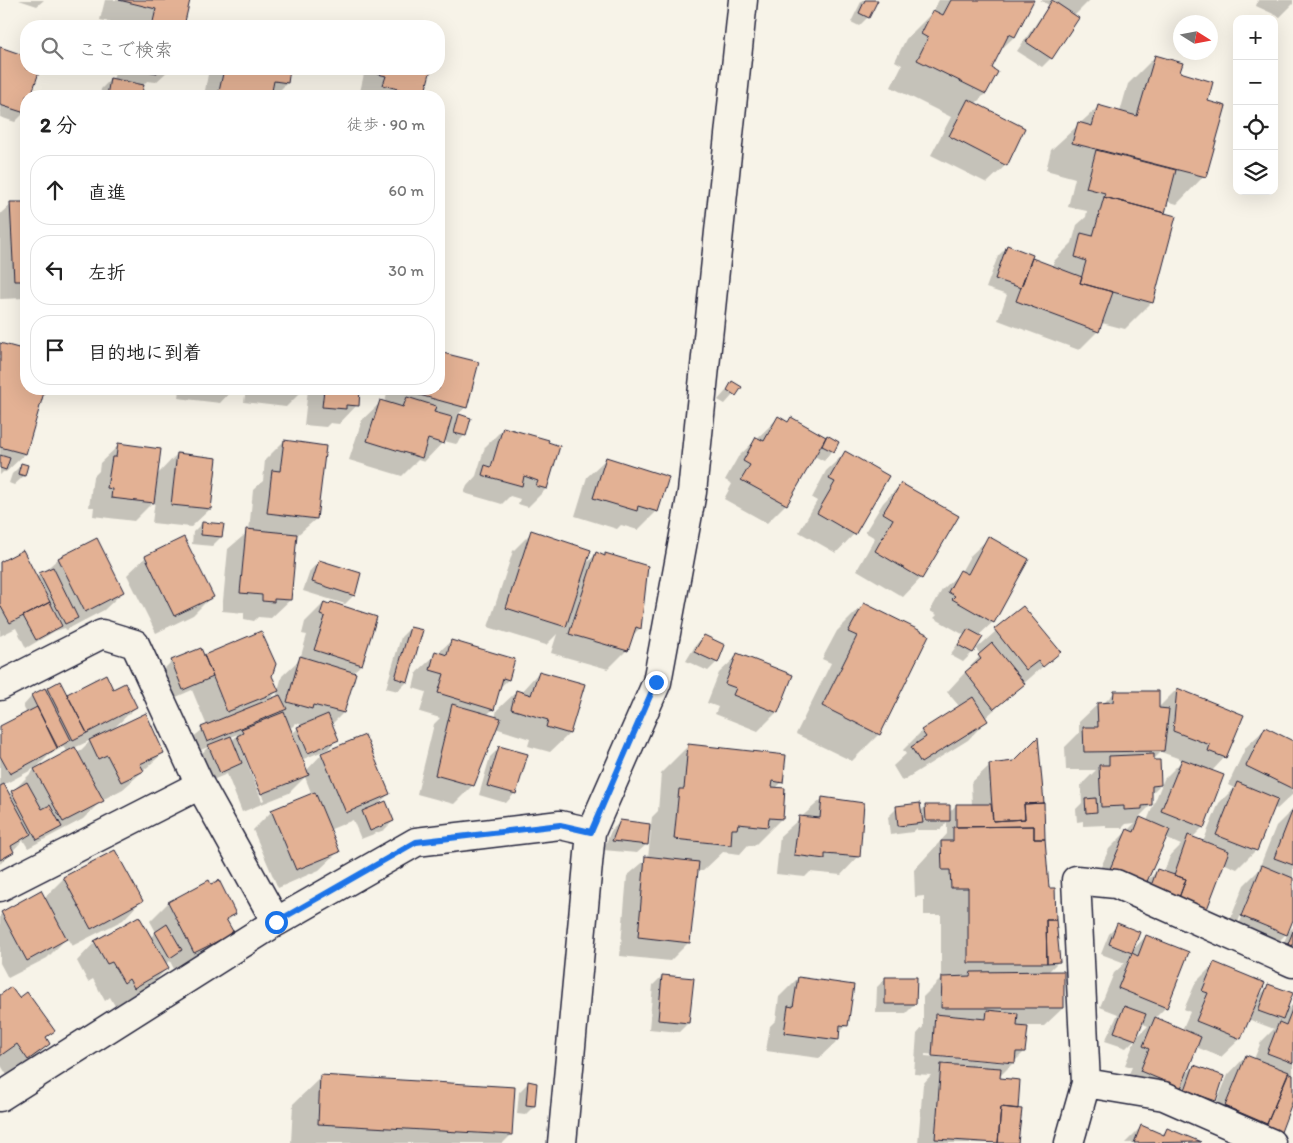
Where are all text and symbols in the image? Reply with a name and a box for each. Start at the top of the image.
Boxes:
north arrow [1173,15,1218,60]
map controls [1233,15,1278,195]
button: + [1233,15,1278,60]
search box [20,20,445,75]
icon: search [38,34,66,62]
text: ここで検索 [78,38,173,61]
button: − [1233,60,1278,105]
button: locate [1233,105,1278,150]
text: 2 分 [40,112,77,137]
text: 徒歩 · 90 m [347,115,425,134]
button: layers [1233,150,1278,195]
icon: ahead [41,176,69,204]
text: 直進 [88,181,126,204]
text: 60 m [389,181,424,200]
icon: left [41,256,69,284]
text: 左折 [88,261,126,284]
text: 30 m [388,261,424,280]
icon: arrive [41,336,69,364]
text: 目的地に到着 [88,341,202,364]
route end [645,671,668,694]
route start [265,911,288,934]

